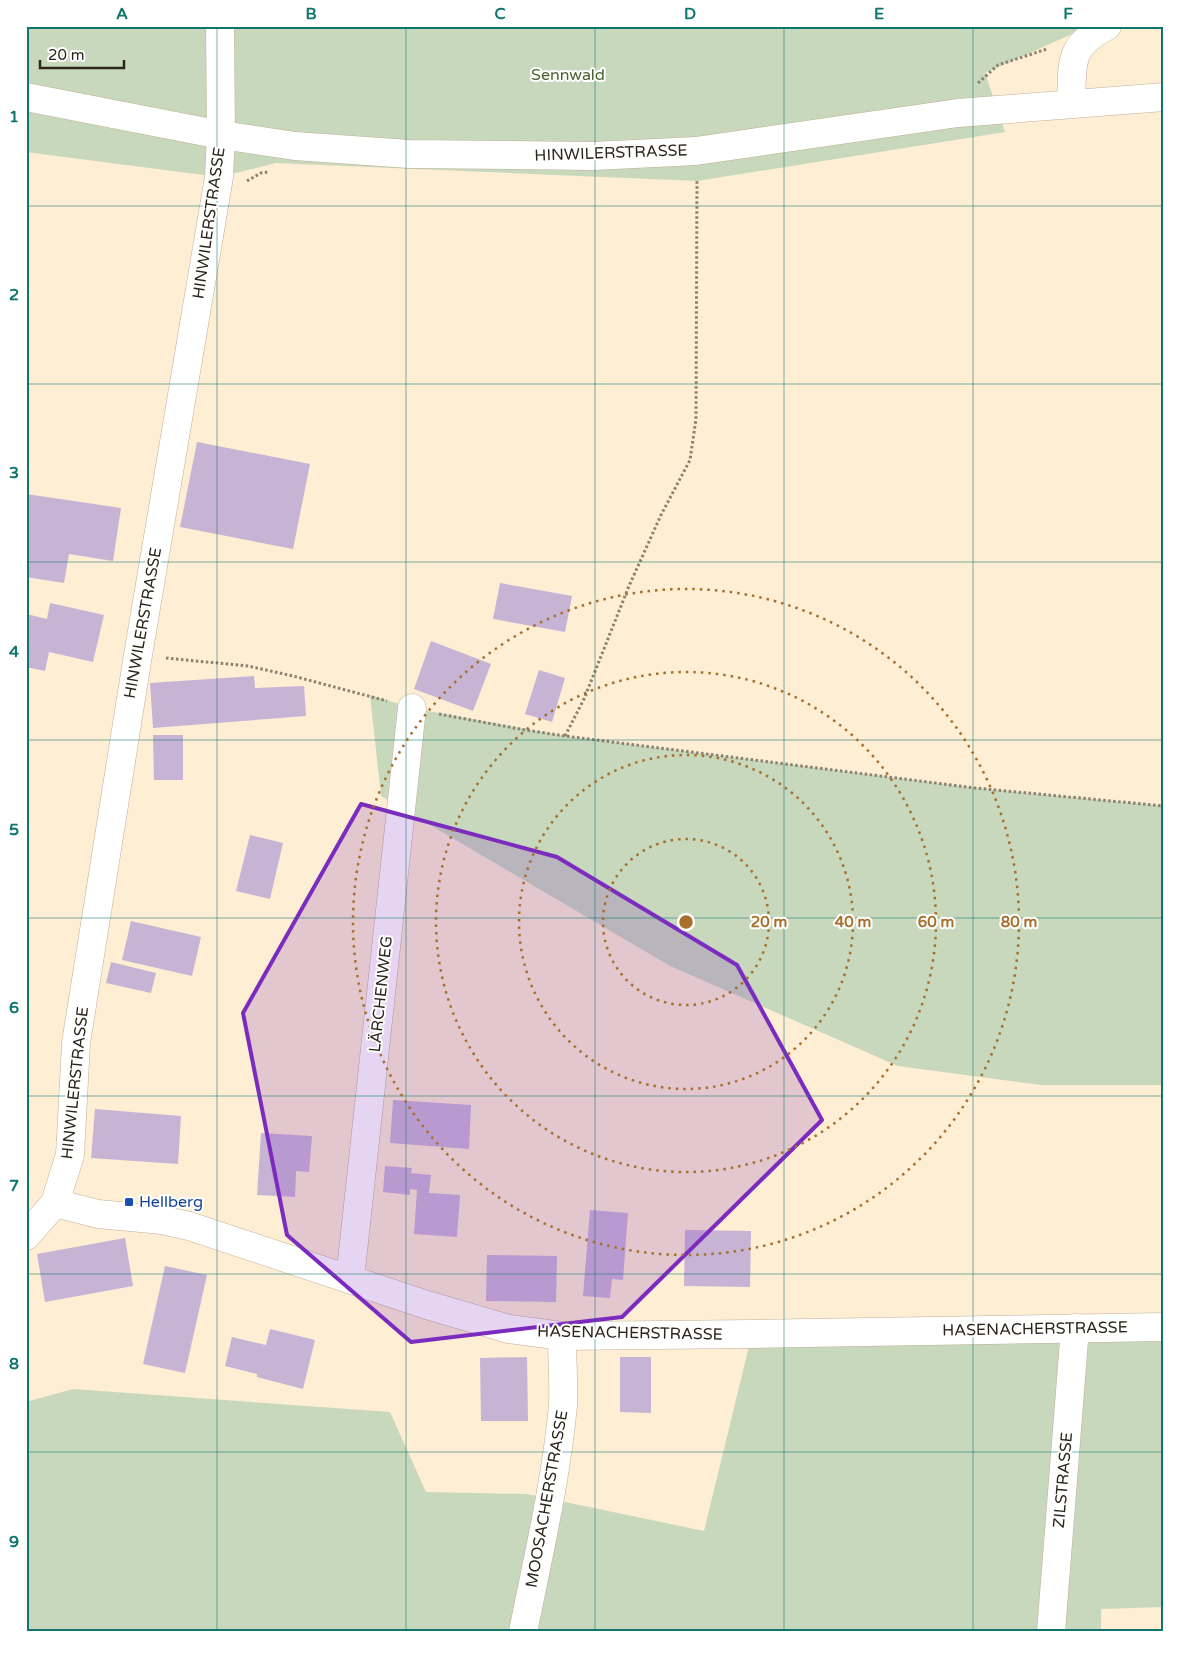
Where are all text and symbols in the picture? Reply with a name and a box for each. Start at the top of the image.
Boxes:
text: A [116,4,128,24]
text: B [305,4,317,24]
text: C [494,4,506,24]
text: D [684,4,696,24]
text: E [874,4,884,24]
text: F [1063,4,1073,24]
scale bar [40,38,124,70]
text: 20 m [48,46,85,64]
park label: Sennwald [531,65,605,85]
text: 1 [9,107,19,127]
street label: HINWILERSTRASSE [534,140,688,166]
street label: HINWILERSTRASSE [188,146,230,300]
text: 2 [9,285,19,305]
text: 3 [9,463,19,483]
street label: HINWILERSTRASSE [120,546,166,700]
text: 4 [9,642,19,662]
text: 5 [9,820,19,840]
centre of rings [677,913,695,931]
text: 20 m [751,913,787,931]
text: 40 m [835,913,871,931]
text: 60 m [918,913,954,931]
text: 80 m [1001,913,1037,931]
street label: LÄRCHENWEG [365,935,397,1053]
text: 6 [9,998,19,1018]
street label: HINWILERSTRASSE [57,1006,93,1160]
text: 7 [9,1176,19,1196]
place label: Hellberg [139,1192,203,1212]
marker: Hellberg [123,1196,135,1208]
street label: HASENACHERSTRASSE [942,1317,1128,1341]
street label: HASENACHERSTRASSE [537,1321,723,1345]
text: 8 [9,1354,19,1374]
street label: MOOSACHERSTRASSE [522,1409,572,1589]
street label: ZILSTRASSE [1049,1431,1077,1529]
text: 9 [9,1532,19,1552]

